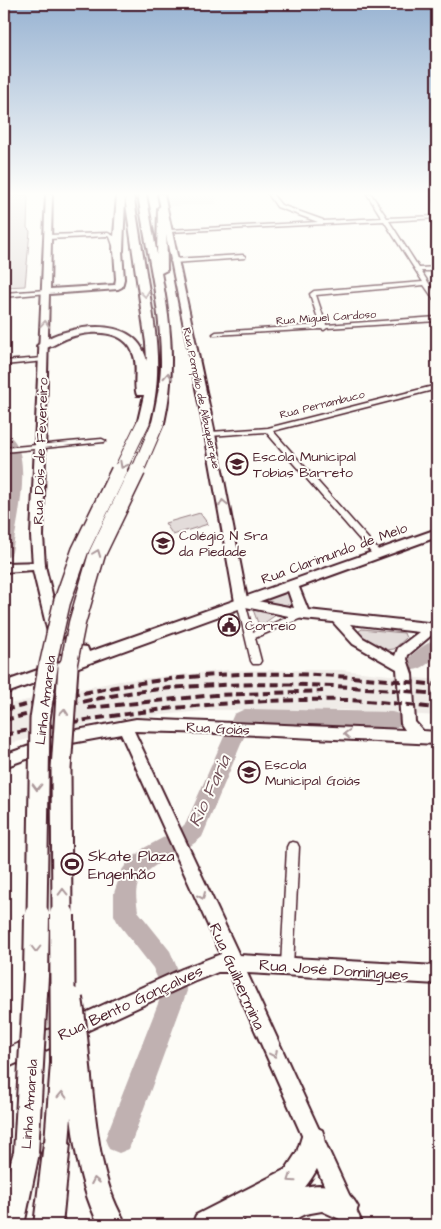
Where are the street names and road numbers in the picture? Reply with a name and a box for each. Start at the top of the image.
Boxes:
street label: Rua Miguel Cardoso [275,306,378,329]
street label: Rua Pompílio de Albuquerque [179,326,224,470]
street label: Rua Dois de Fevereiro [28,377,54,525]
street label: Rua Pernambuco [278,386,367,422]
street label: Rua Clarimundo de Melo [258,518,410,590]
street label: Linha Amarela [31,654,61,746]
street label: Rua Goiás [186,717,250,741]
street label: Rua Guilhermina [204,920,270,1033]
street label: Rua José Domingues [258,954,409,987]
street label: Rua Bento Gonçalves [54,960,207,1046]
street label: Linha Amarela [17,1058,43,1150]

